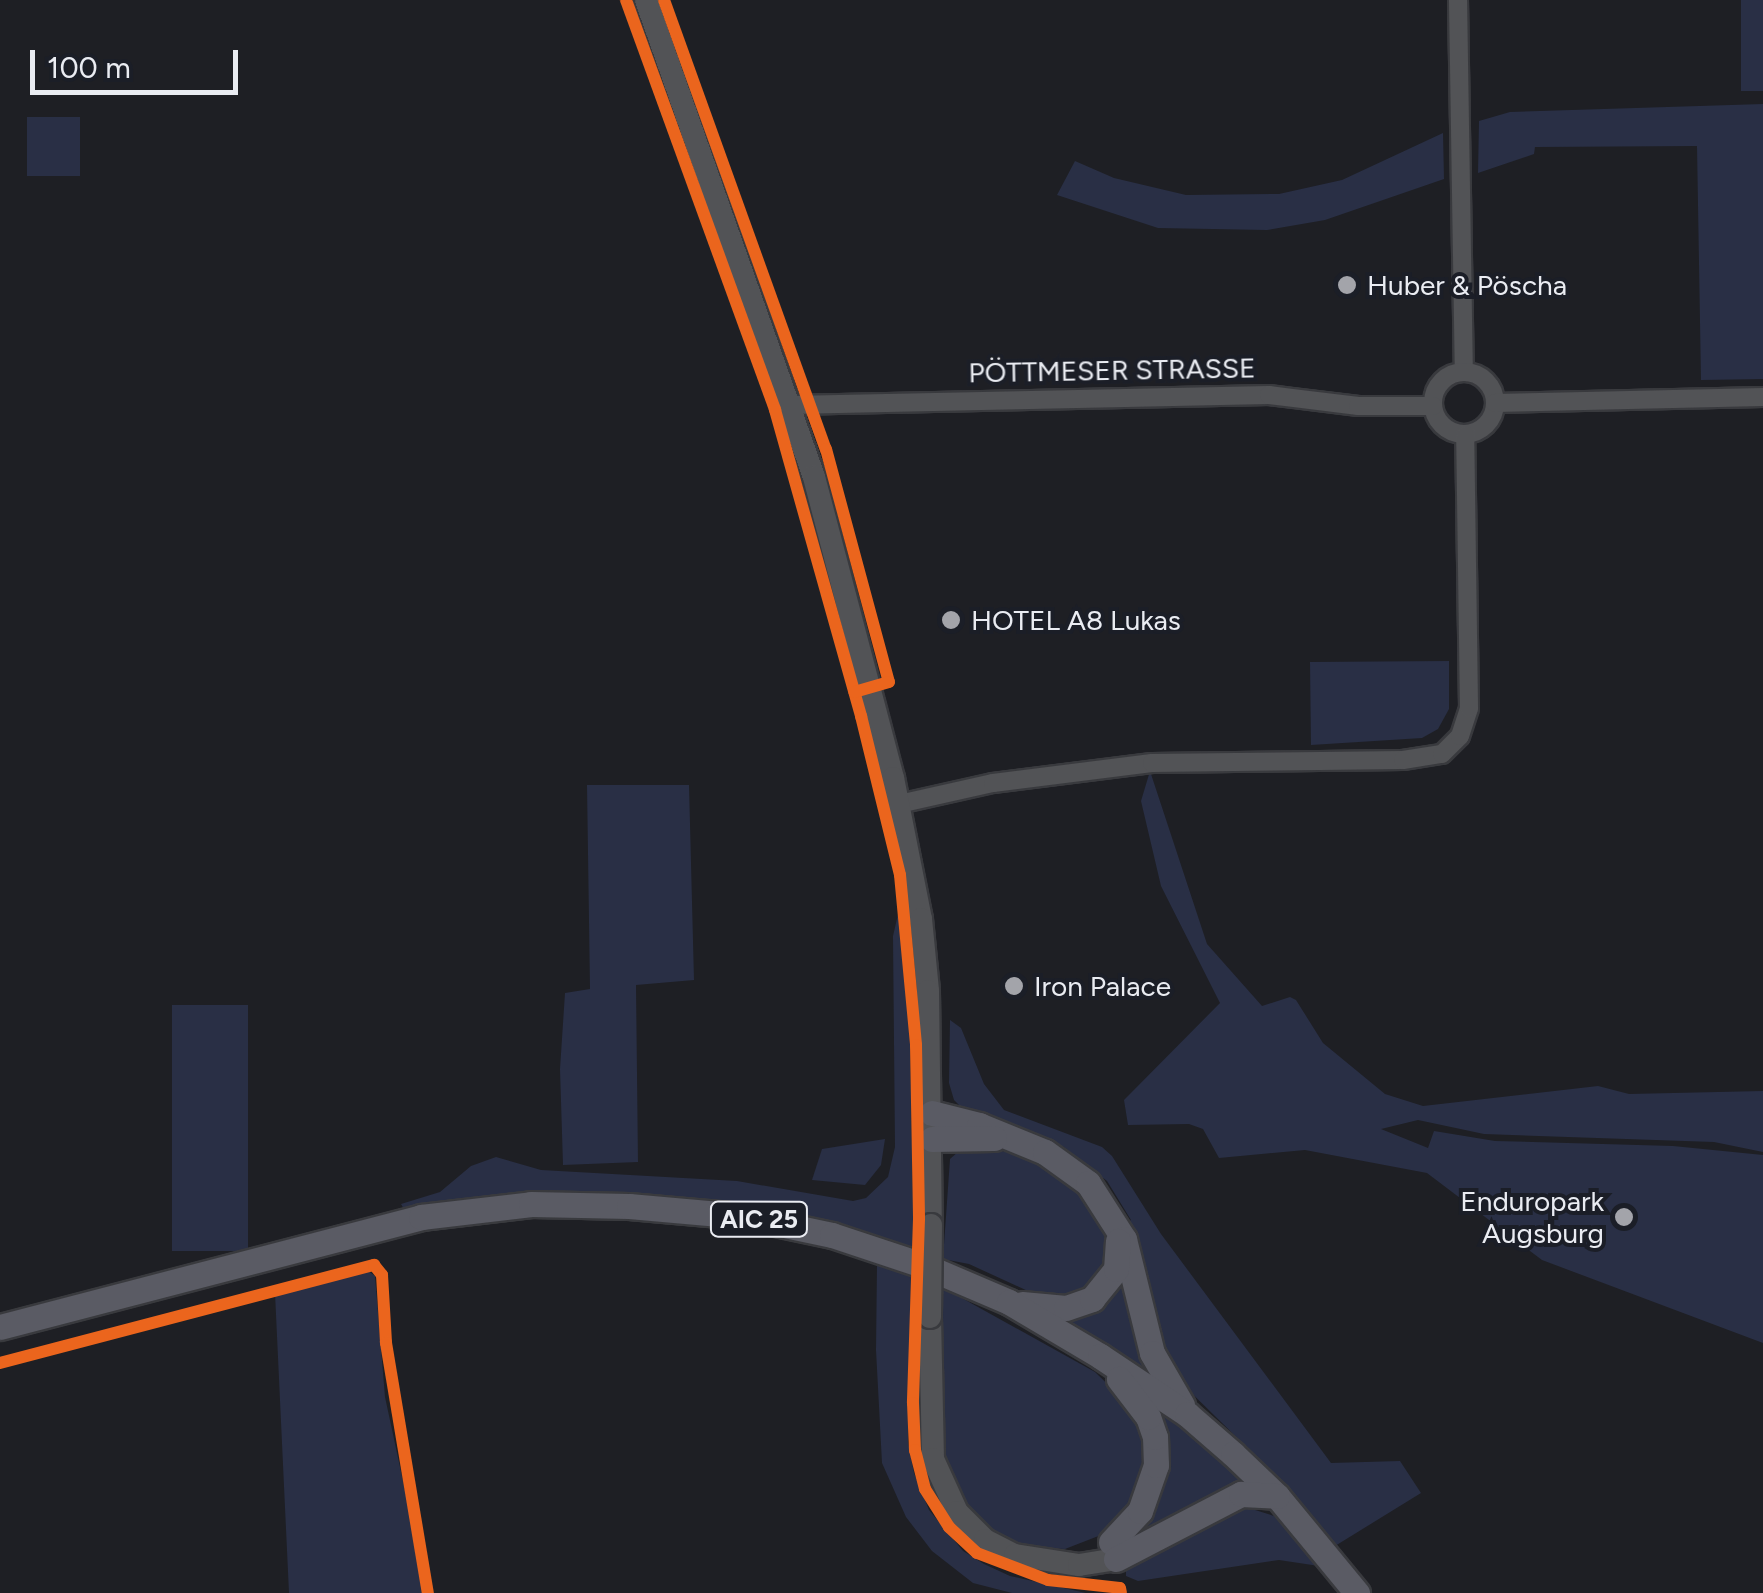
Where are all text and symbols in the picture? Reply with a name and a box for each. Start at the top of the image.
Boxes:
scale bar [35,30,242,92]
text: 100 m [47,49,131,86]
place label: Huber & Pöscha [1367,268,1567,302]
marker: Huber & Pöscha [1336,274,1358,296]
street label: PÖTTMESER STRASSE [968,351,1256,389]
place label: HOTEL A8 Lukas [971,603,1181,637]
marker: HOTEL A8 Lukas [940,609,962,631]
place label: Iron Palace [1034,969,1171,1003]
marker: Iron Palace [1003,975,1025,997]
place label: Enduropark Augsburg [1460,1184,1604,1250]
road number: AIC 25 [709,1199,809,1239]
marker: Enduropark Augsburg [1613,1206,1635,1228]

